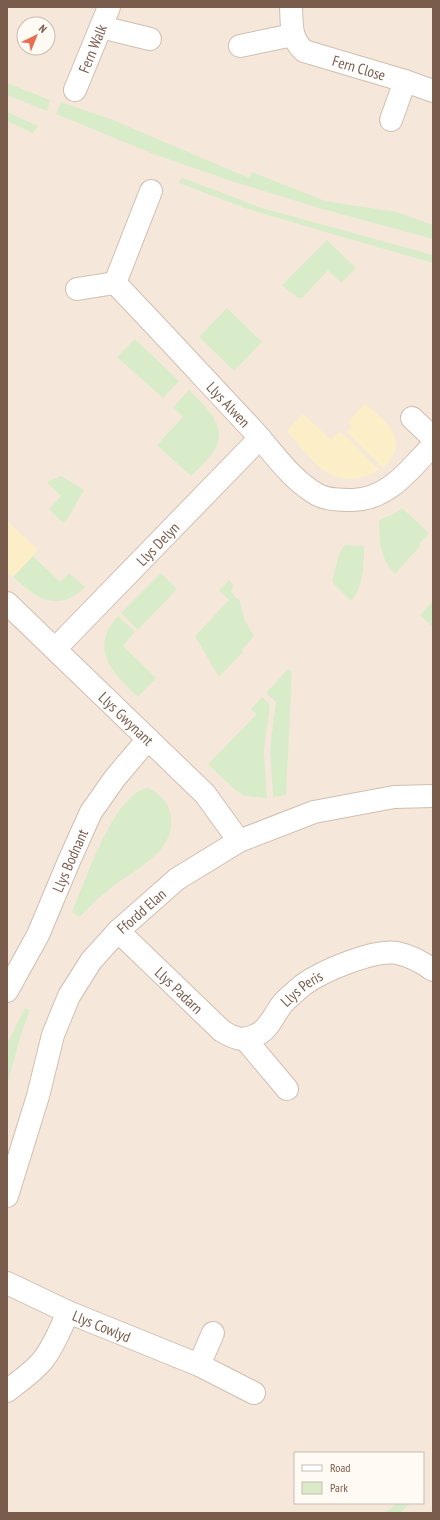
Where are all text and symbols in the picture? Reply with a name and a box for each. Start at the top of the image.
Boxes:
north arrow [16,16,56,56]
street label: Fern Walk [74,21,111,76]
text: N [36,22,50,36]
street label: Fern Close [330,51,388,84]
street label: Llys Alwen [203,377,255,431]
street label: Llys Delyn [132,518,183,569]
street label: Llys Gwynant [95,687,158,749]
street label: Llys Bodnant [48,826,92,895]
street label: Ffordd Elan [112,884,170,937]
street label: Llys Padarn [151,963,207,1017]
street label: Llys Peris [276,966,326,1010]
street label: Llys Cowlyd [70,1305,134,1346]
legend [294,1452,424,1504]
text: Road [330,1460,350,1475]
text: Park [330,1480,348,1495]

